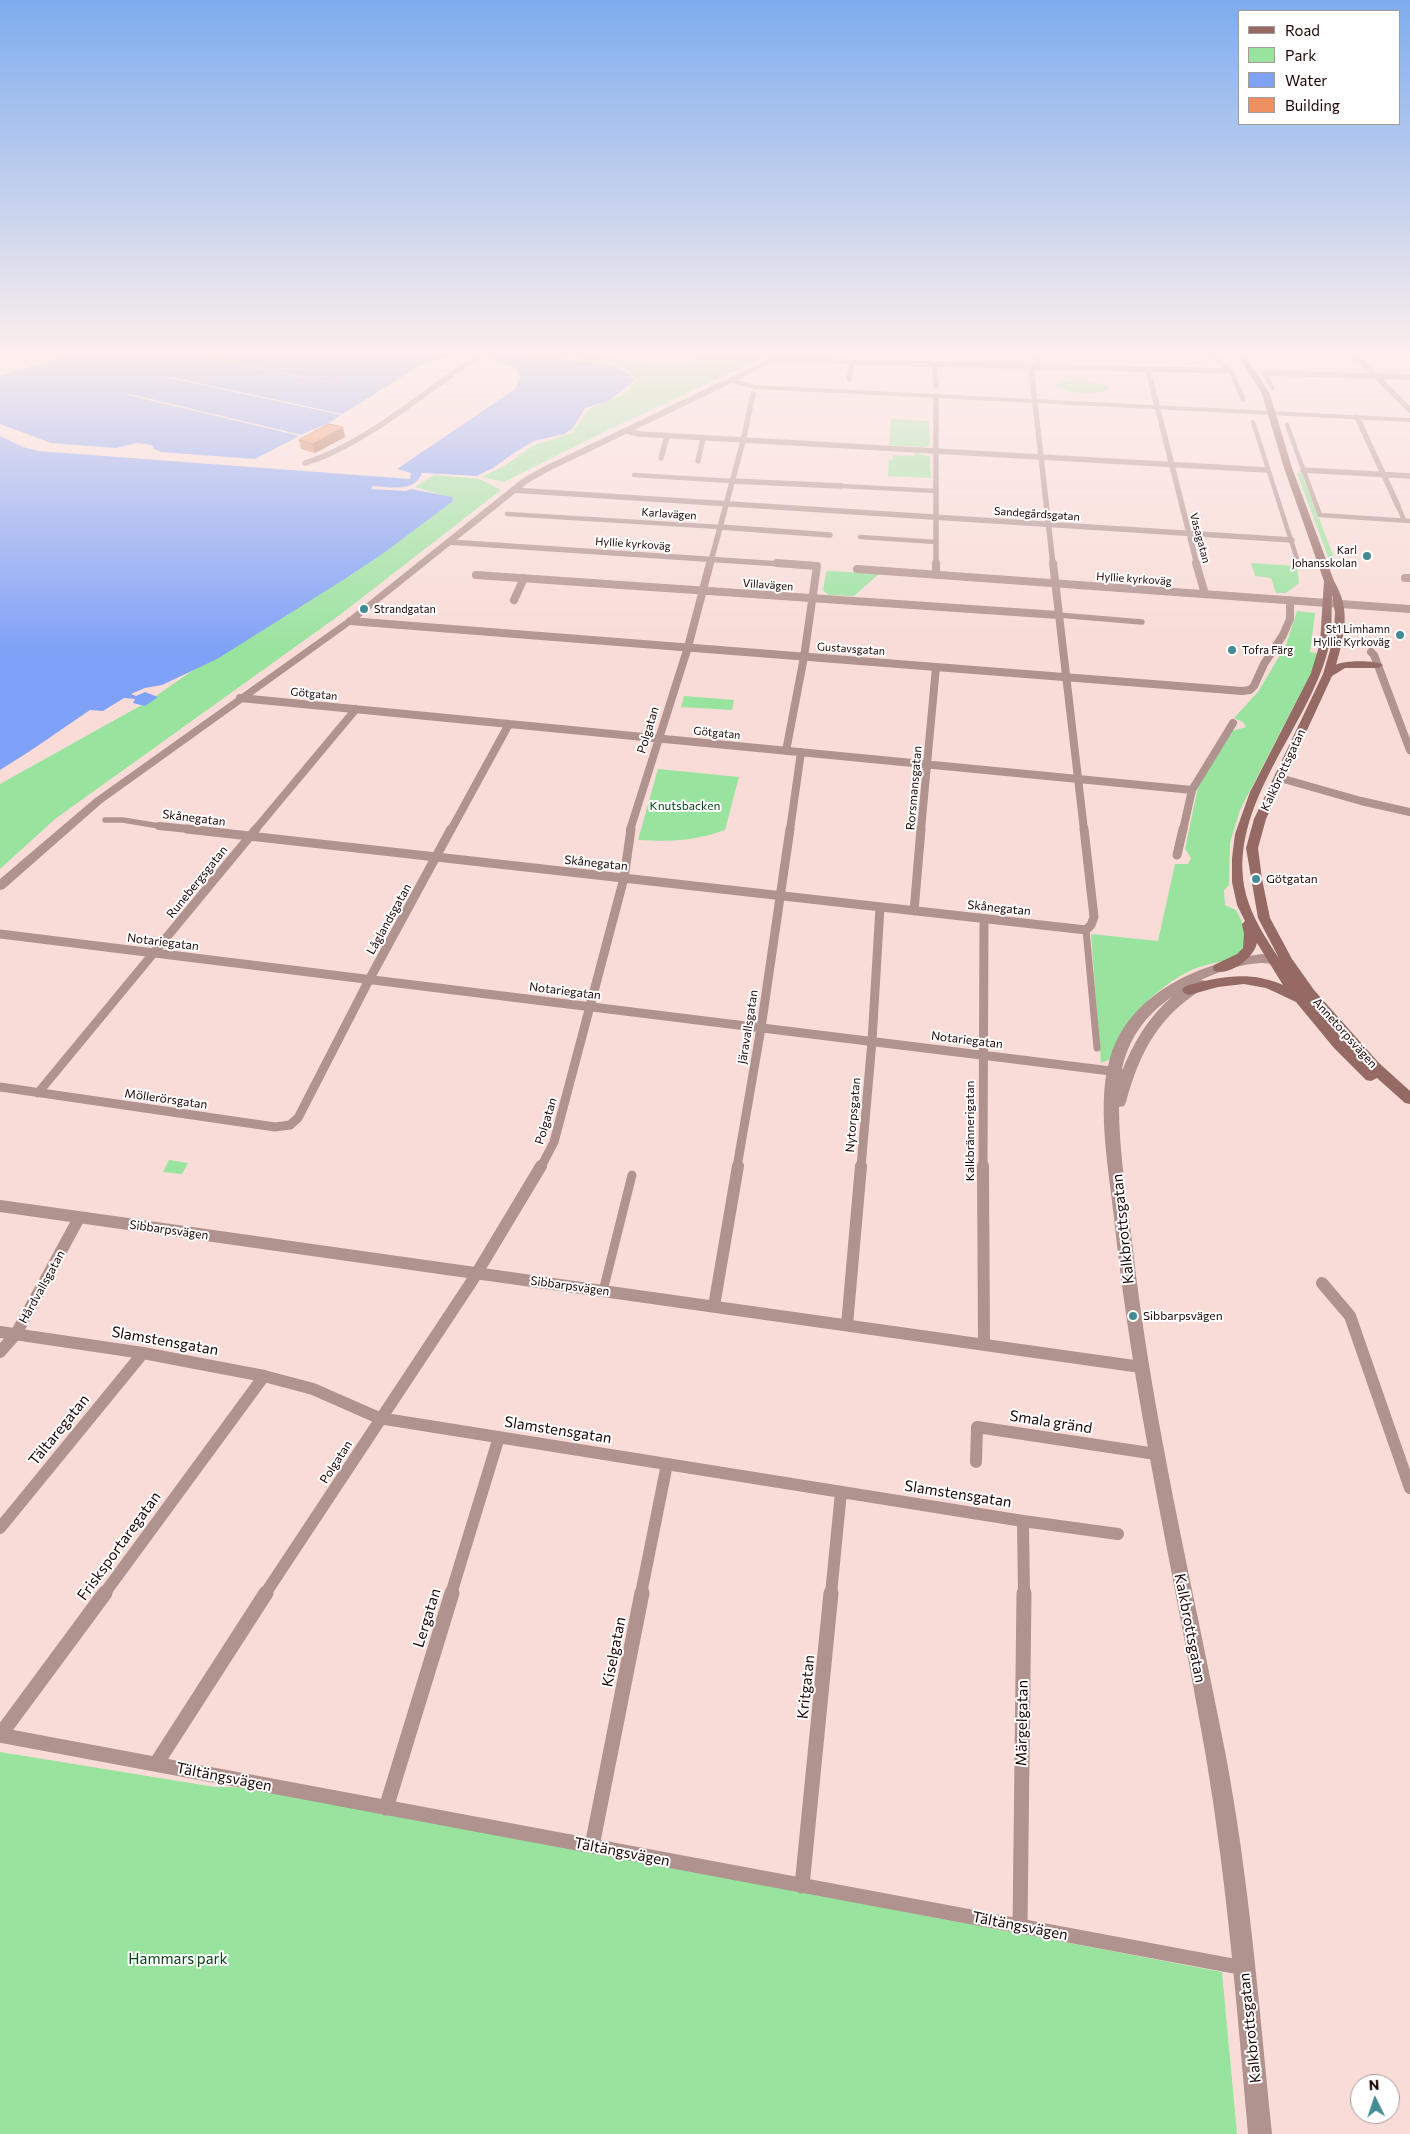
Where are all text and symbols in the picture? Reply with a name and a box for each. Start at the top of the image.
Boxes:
legend [1238,10,1400,125]
text: Road [1285,21,1320,39]
text: Park [1285,46,1316,64]
text: Water [1285,71,1327,89]
text: Building [1285,96,1340,114]
street label: Sandegårdsgatan [994,504,1080,524]
street label: Karlavägen [641,505,697,523]
street label: Vasagatan [1187,511,1213,565]
street label: Hyllie kyrkoväg [595,535,671,553]
place label: Karl Johansskolan [1292,543,1357,569]
marker: Karl Johansskolan [1361,550,1373,562]
street label: Hyllie kyrkoväg [1096,570,1172,588]
street label: Villavägen [742,577,794,593]
place label: Strandgatan [374,602,436,616]
marker: Strandgatan [358,603,370,615]
place label: St1 Limhamn Hyllie Kyrkoväg [1313,622,1390,648]
marker: St1 Limhamn Hyllie Kyrkoväg [1394,629,1406,641]
street label: Gustavsgatan [817,640,885,658]
place label: Tofra Färg [1242,643,1293,657]
marker: Tofra Färg [1226,644,1238,656]
street label: Götgatan [290,685,338,703]
street label: Polgatan [634,705,662,755]
street label: Götgatan [693,724,741,742]
street label: Kalkbrottsgatan [1258,727,1308,813]
street label: Rorsmansgatan [903,745,925,831]
park label: Knutsbacken [650,799,720,813]
street label: Skånegatan [161,807,227,829]
street label: Runebergsgatan [163,843,231,921]
street label: Skånegatan [564,853,628,873]
place label: Götgatan [1266,872,1318,886]
marker: Götgatan [1250,873,1262,885]
street label: Låglandsgatan [364,881,414,957]
street label: Skånegatan [967,898,1031,918]
street label: Notariegatan [126,930,200,954]
street label: Notariegatan [528,979,602,1003]
street label: Järavallsgatan [735,989,761,1065]
street label: Annetorpsvägen [1310,995,1380,1071]
street label: Notariegatan [930,1028,1004,1052]
street label: Nytorpsgatan [843,1077,863,1153]
street label: Kalkbrännerigatan [963,1081,977,1181]
street label: Möllerörsgatan [124,1086,208,1112]
street label: Polgatan [532,1096,560,1146]
street label: Kalkbrottsgatan [1108,1173,1138,1285]
street label: Sibbarpsvägen [129,1217,209,1243]
street label: Hårdvallsgatan [16,1248,68,1326]
street label: Sibbarpsvägen [530,1273,610,1299]
place label: Sibbarpsvägen [1143,1309,1223,1323]
marker: Sibbarpsvägen [1127,1310,1139,1322]
street label: Slamstensgatan [110,1323,220,1359]
street label: Tältaregatan [25,1391,93,1469]
street label: Smala gränd [1008,1407,1094,1437]
street label: Slamstensgatan [503,1413,613,1447]
street label: Polgatan [317,1438,355,1486]
street label: Slamstensgatan [903,1477,1013,1511]
street label: Frisksportaregatan [74,1488,164,1604]
street label: Kalkbrottsgatan [1171,1572,1209,1684]
street label: Lergatan [409,1586,445,1650]
street label: Kiselgatan [598,1615,630,1689]
street label: Kritgatan [794,1654,818,1720]
street label: Märgelgatan [1012,1680,1032,1766]
street label: Tältängsvägen [175,1759,273,1795]
street label: Tältängsvägen [573,1834,671,1870]
street label: Tältängsvägen [971,1908,1069,1944]
park label: Hammars park [128,1950,228,1968]
street label: Kalkbrottsgatan [1235,1972,1265,2084]
north arrow [1350,2074,1400,2124]
text: N [1368,2076,1380,2093]

